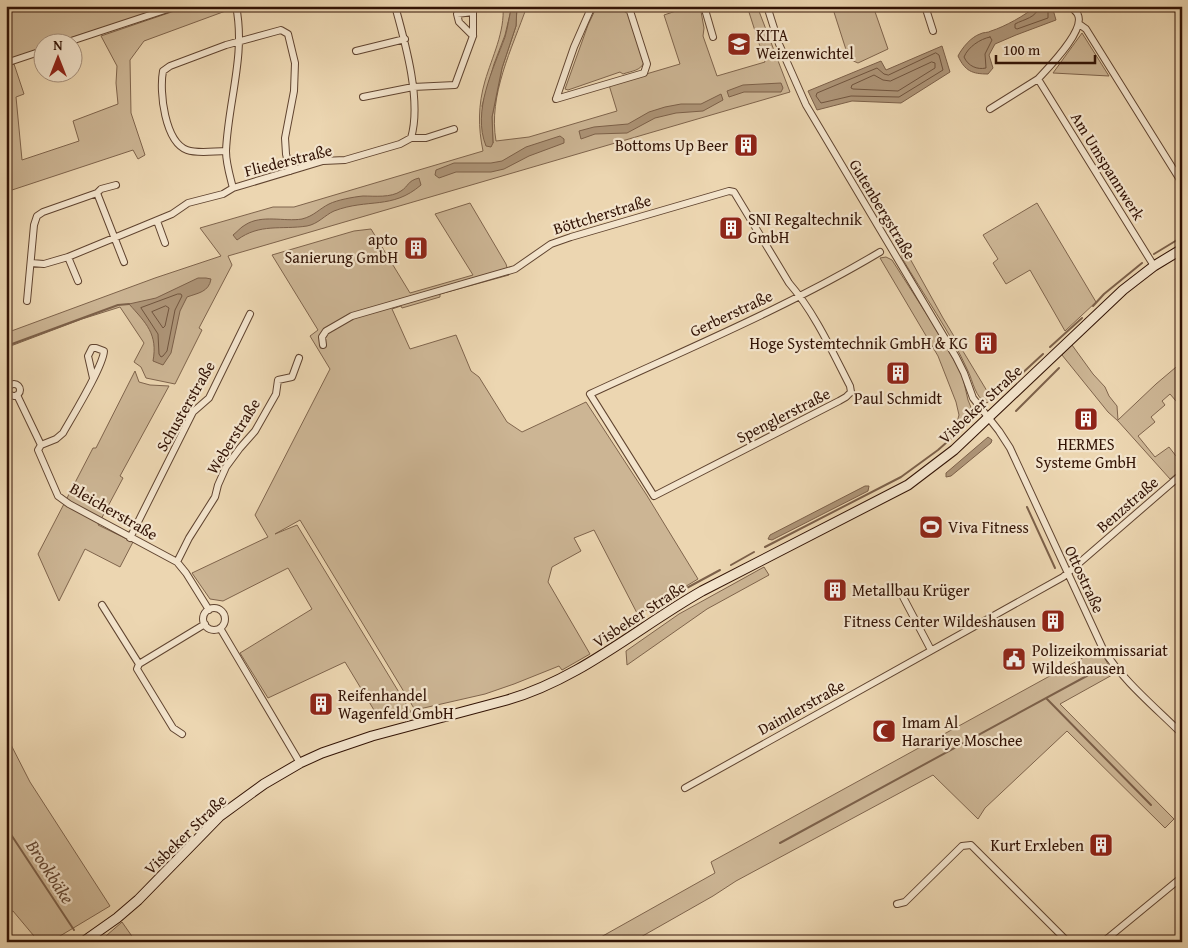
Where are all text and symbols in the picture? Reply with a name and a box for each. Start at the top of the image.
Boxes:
place label: KITA Weizenwichtel [756,23,854,65]
school or university icon: KITA Weizenwichtel [726,31,752,57]
north arrow [32,32,82,82]
scale bar [996,32,1094,64]
text: N [53,35,63,55]
text: 100 m [1003,39,1041,60]
street label: Am Umspannwerk [1065,107,1151,226]
building icon: Bottoms Up Beer [733,132,759,158]
place label: Bottoms Up Beer [615,133,728,157]
street label: Fliederstraße [242,137,334,183]
street label: Gutenbergstraße [843,154,923,264]
street label: Böttcherstraße [550,188,654,240]
place label: SNI Regaltechnik GmbH [748,207,863,249]
building icon: SNI Regaltechnik GmbH [718,215,744,241]
place label: apto Sanierung GmbH [285,227,398,269]
building icon: apto Sanierung GmbH [403,235,429,261]
street label: Gerberstraße [686,283,776,343]
building icon: Hoge Systemtechnik GmbH & KG [973,330,999,356]
place label: Hoge Systemtechnik GmbH & KG [750,331,969,355]
street label: Schusterstraße [149,356,221,456]
street label: Visbeker Straße [933,359,1027,449]
building icon: Paul Schmidt [885,360,911,386]
street label: Spenglerstraße [732,381,834,449]
place label: Paul Schmidt [854,386,942,410]
street label: Weberstraße [200,393,266,479]
building icon: HERMES Systeme GmbH [1073,406,1099,432]
place label: HERMES Systeme GmbH [1036,432,1137,474]
street label: Benzstraße [1091,470,1163,538]
street label: Bleicherstraße [65,476,163,546]
sports icon: Viva Fitness [918,514,944,540]
place label: Viva Fitness [948,515,1029,539]
street label: Ottostraße [1059,541,1111,617]
street label: Visbeker Straße [588,575,690,653]
building icon: Metallbau Krüger [822,577,848,603]
place label: Metallbau Krüger [852,578,970,602]
building icon: Fitness Center Wildeshausen [1040,608,1066,634]
place label: Fitness Center Wildeshausen [844,609,1036,633]
place label: Polizeikommissariat Wildeshausen [1032,638,1168,680]
public building icon: Polizeikommissariat Wildeshausen [1001,646,1027,672]
street label: Daimlerstraße [753,673,849,741]
place label: Reifenhandel Wagenfeld GmbH [338,683,454,725]
building icon: Reifenhandel Wagenfeld GmbH [308,691,334,717]
place label: Imam Al Harariye Moschee [902,710,1022,752]
mosque icon: Imam Al Harariye Moschee [871,718,897,744]
street label: Visbeker Straße [138,788,232,880]
building icon: Kurt Erxleben [1088,832,1114,858]
place label: Kurt Erxleben [991,833,1084,857]
water label: Brookbäke [19,834,81,909]

